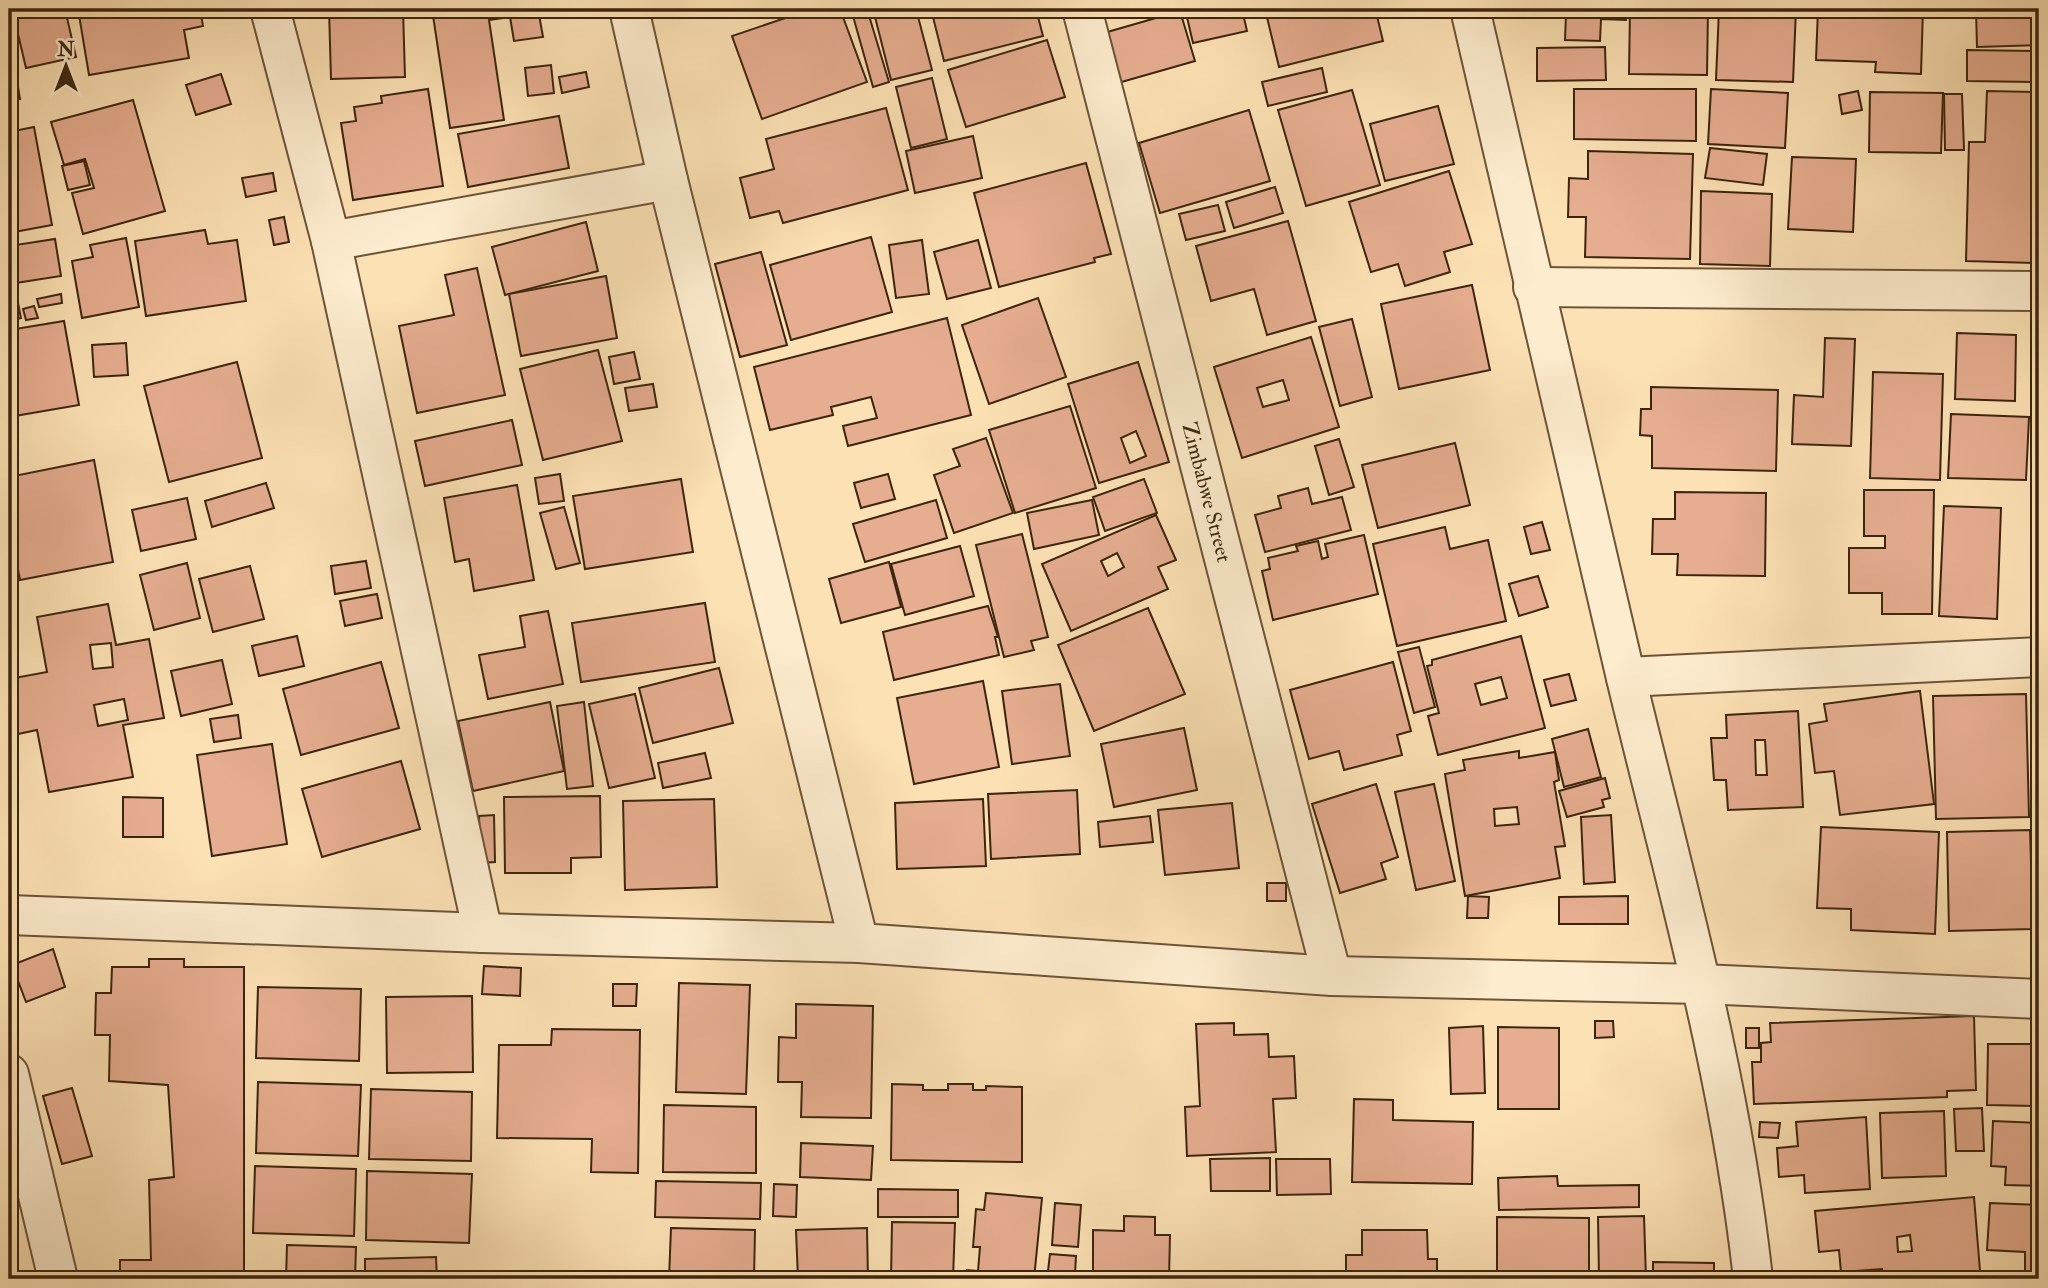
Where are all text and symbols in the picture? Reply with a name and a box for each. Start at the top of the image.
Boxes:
north arrow [32,32,102,102]
text: N [56,38,75,62]
street label: Zimbabwe Street [1176,419,1238,565]

